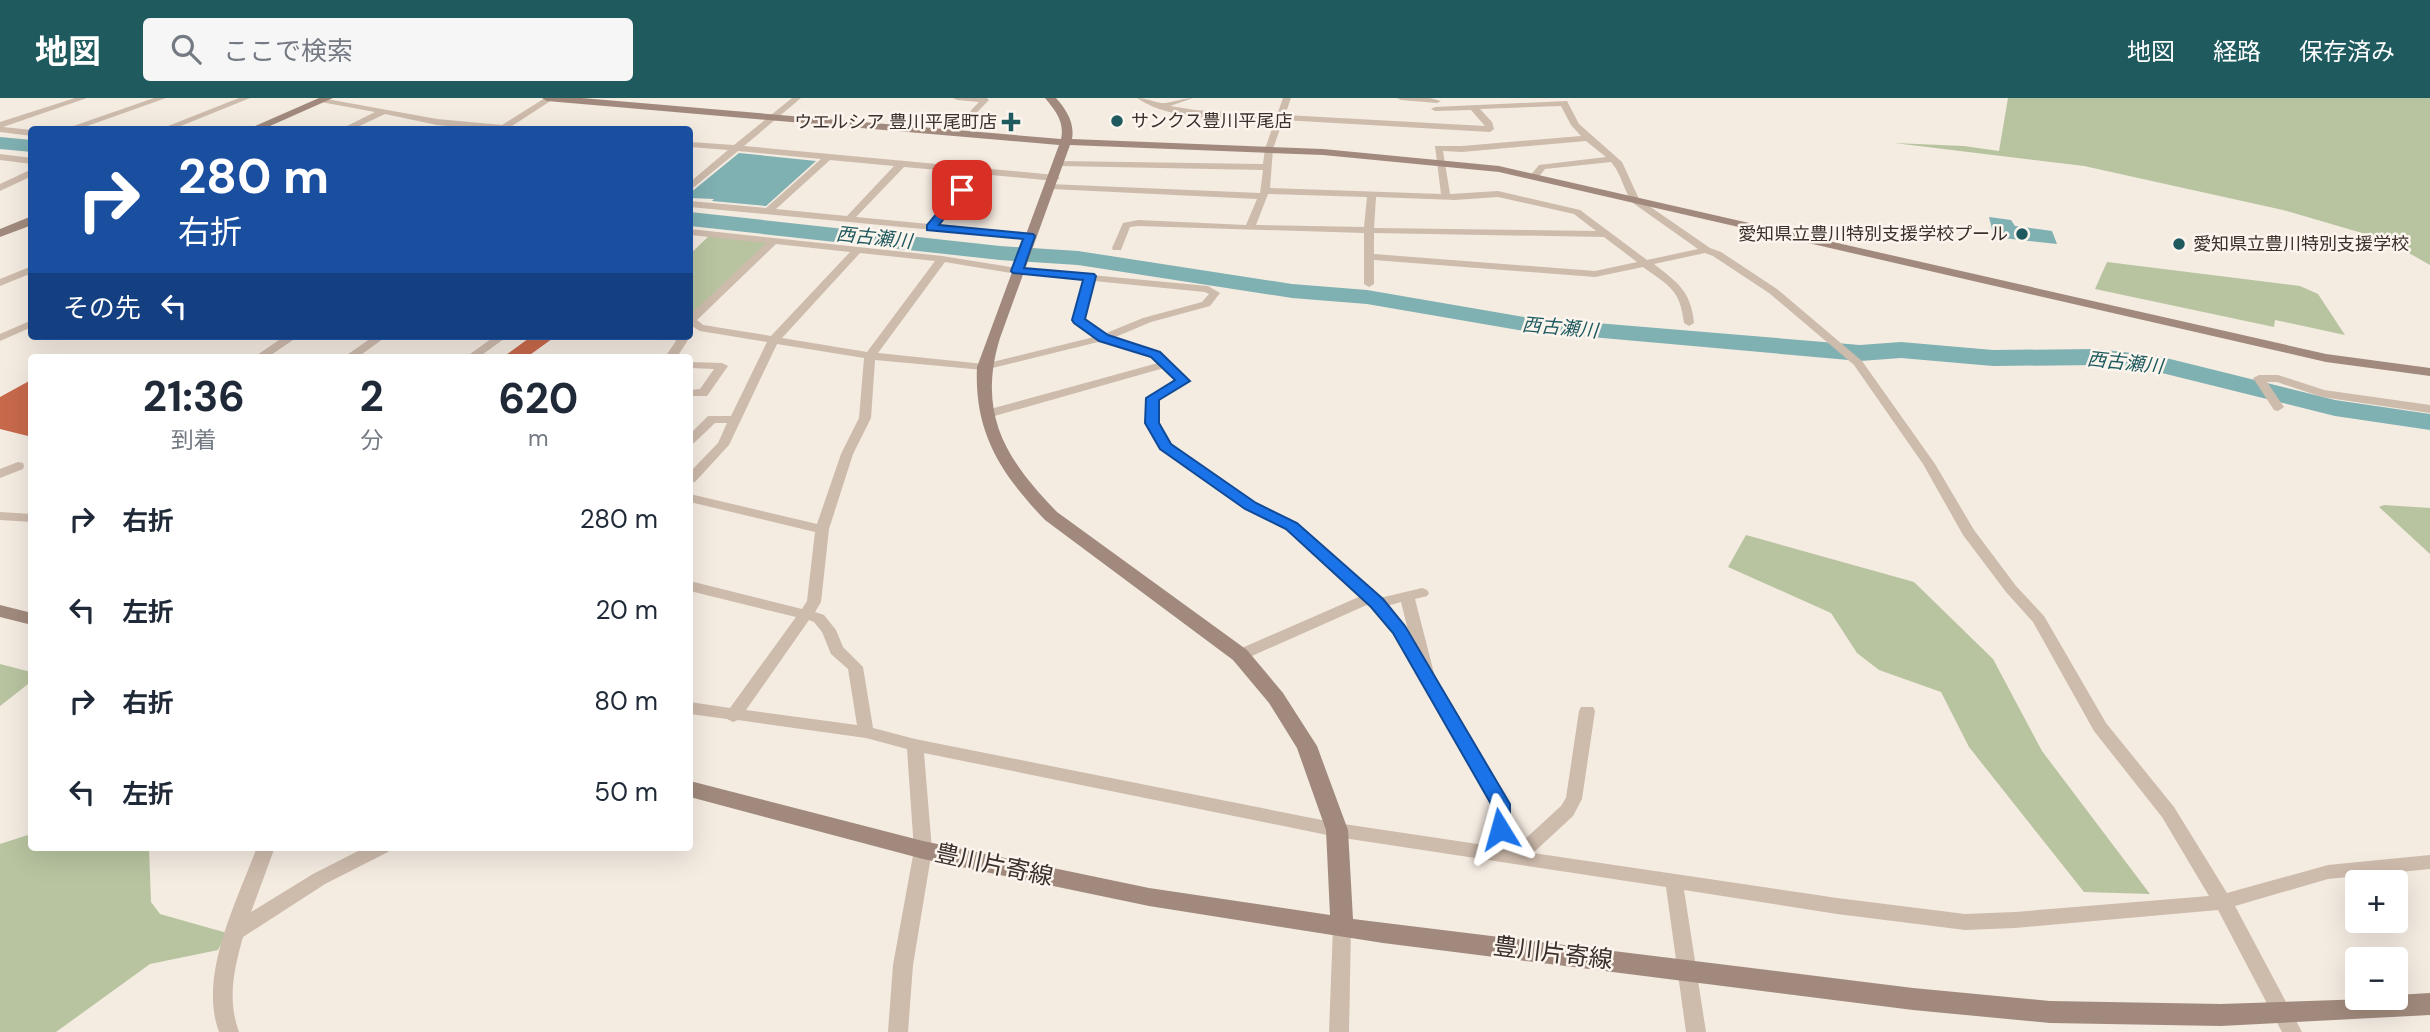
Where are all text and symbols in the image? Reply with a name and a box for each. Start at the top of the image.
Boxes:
search box [143,18,633,81]
text: 地図 [35,30,101,73]
icon: search [167,30,205,68]
text: ここで検索 [223,34,353,68]
text: 地図 [2127,36,2175,67]
text: 経路 [2213,36,2261,67]
text: 保存済み [2299,36,2395,67]
place label: サンクス豊川平尾店 [1131,109,1292,133]
place label: ウエルシア 豊川平尾町店 [794,110,997,134]
marker: サンクス豊川平尾店 [1109,113,1125,129]
marker: ウエルシア 豊川平尾町店 [1003,114,1019,130]
text: 280 m [178,144,329,208]
icon: right [63,154,154,245]
pin [932,160,992,220]
icon: arrive [943,171,981,209]
text: 右折 [178,211,242,253]
water label: 西古瀬川 [835,221,915,254]
place label: 愛知県立豊川特別支援学校プール [1738,222,2008,246]
marker: 愛知県立豊川特別支援学校プール [2014,226,2030,242]
place label: 愛知県立豊川特別支援学校 [2193,232,2409,256]
marker: 愛知県立豊川特別支援学校 [2171,236,2187,252]
icon: left [155,287,193,325]
text: その先 [63,291,141,325]
water label: 西古瀬川 [1521,312,1601,343]
water label: 西古瀬川 [2086,346,2166,379]
text: 21:36 [143,369,245,424]
text: 2 [360,369,384,424]
text: 620 [498,371,578,426]
text: m [528,423,549,453]
text: 到着 [171,425,217,455]
text: 分 [360,425,383,455]
icon: right [63,500,101,538]
text: 280 m [580,502,658,536]
text: 右折 [122,504,174,538]
icon: left [63,591,101,629]
text: 20 m [595,593,658,627]
text: 左折 [122,595,174,629]
icon: right [63,682,101,720]
text: 80 m [594,684,658,718]
text: 右折 [122,686,174,720]
icon: left [63,773,101,811]
text: 50 m [594,775,658,809]
text: 左折 [122,777,174,811]
position arrow [1463,792,1537,866]
street label: 豊川片寄線 [932,837,1056,892]
map controls [2345,870,2408,1010]
button: + [2345,870,2408,933]
street label: 豊川片寄線 [1492,930,1615,975]
button: − [2345,947,2408,1010]

